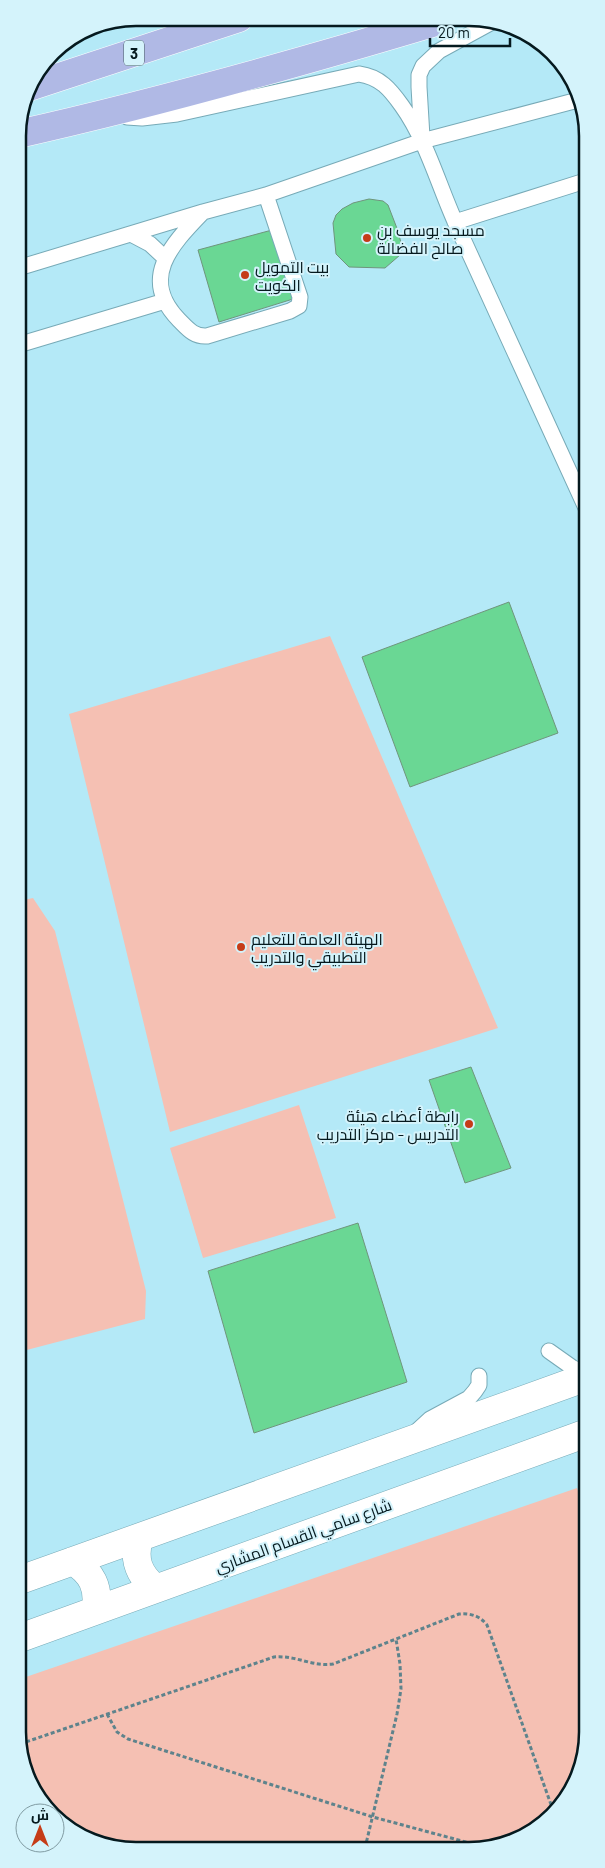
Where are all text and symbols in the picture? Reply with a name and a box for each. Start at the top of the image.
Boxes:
scale bar [430,15,510,47]
text: 20 m [438,23,470,41]
road number: 3 [124,40,144,66]
place label: مسجد يوسف بن صالح الفضالة [377,220,485,260]
marker: مسجد يوسف بن صالح الفضالة [361,232,373,244]
place label: بيت التمويل الكويت [255,257,329,295]
marker: بيت التمويل الكويت [239,269,251,281]
place label: الهيئة العامة للتعليم التطبيقي والتدريب [251,929,383,971]
marker: الهيئة العامة للتعليم التطبيقي والتدريب [235,941,247,953]
place label: رابطة أعضاء هيئة التدريس - مركز التدريب [317,1106,459,1145]
marker: رابطة أعضاء هيئة التدريس - مركز التدريب [463,1118,475,1130]
street label: شارع سامي القسام المشاري [212,1494,396,1581]
north arrow [15,1803,65,1853]
text: ش [31,1806,49,1824]

